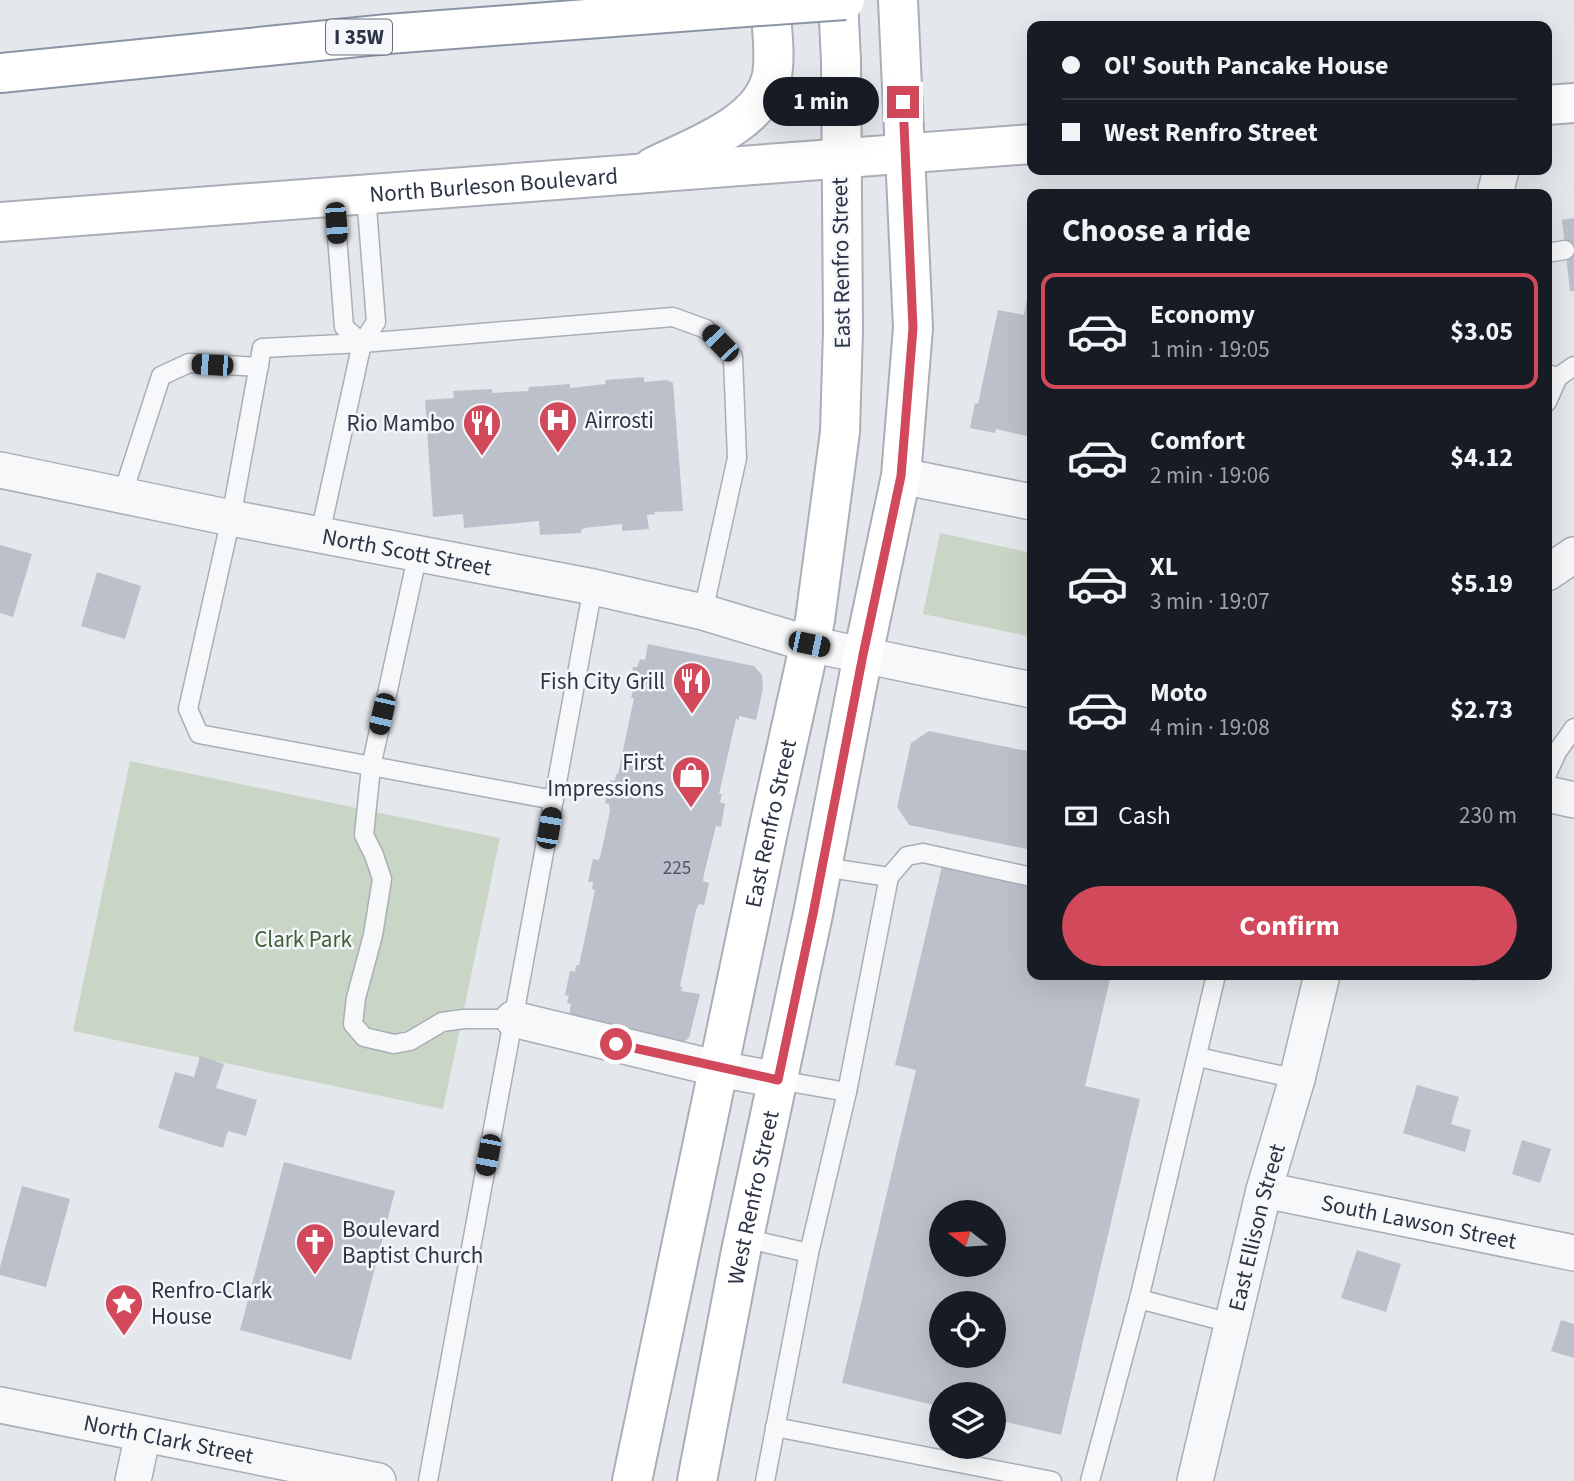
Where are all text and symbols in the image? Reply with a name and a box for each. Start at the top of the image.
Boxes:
road number: I 35W [326,20,392,54]
text: Ol' South Pancake House [1104,47,1389,84]
callout: 1 min [763,78,878,126]
text: 1 min [793,85,849,118]
route end [887,86,919,118]
text: West Renfro Street [1104,114,1318,151]
street label: North Burleson Boulevard [368,159,619,211]
street label: East Renfro Street [823,177,859,349]
car [325,201,348,245]
text: Choose a ride [1062,208,1251,254]
text: Economy [1150,296,1255,333]
icon: car [1066,300,1129,363]
text: $3.05 [1450,313,1513,350]
car [698,321,743,365]
text: 1 min · 19:05 [1150,333,1270,366]
car [191,353,234,377]
hospital icon: Airrosti [537,399,579,454]
restaurant icon: Rio Mambo [461,402,503,457]
place label: Airrosti [585,404,654,437]
place label: Rio Mambo [347,407,455,440]
text: Comfort [1150,422,1245,459]
icon: car [1066,426,1129,489]
text: $4.12 [1450,439,1513,476]
text: 2 min · 19:06 [1150,459,1270,492]
street label: North Scott Street [319,519,495,584]
text: XL [1150,548,1178,585]
icon: car [1066,552,1129,615]
text: $5.19 [1450,565,1513,602]
text: 3 min · 19:07 [1150,585,1270,618]
car [787,629,832,659]
restaurant icon: Fish City Grill [671,660,713,715]
place label: Fish City Grill [540,665,665,698]
text: Moto [1150,674,1207,711]
icon: car [1066,678,1129,741]
car [368,691,397,737]
text: $2.73 [1450,691,1513,728]
text: 4 min · 19:08 [1150,711,1270,744]
street label: East Renfro Street [736,736,805,911]
place label: First Impressions [547,746,664,805]
shop icon: First Impressions [670,754,712,809]
icon: cash [1062,797,1100,835]
text: Cash [1118,797,1171,834]
text: 230 m [1459,799,1517,832]
car [536,805,563,851]
house number: 225 [663,855,691,882]
button: Confirm [1062,886,1517,966]
park label: Clark Park [254,923,352,956]
route start [600,1028,632,1060]
street label: West Renfro Street [718,1107,787,1287]
car [474,1132,503,1178]
street label: East Ellison Street [1219,1139,1294,1314]
street label: South Lawson Street [1318,1186,1520,1257]
north arrow [929,1200,1006,1278]
map controls [929,1200,1006,1459]
place label: Boulevard Baptist Church [342,1213,483,1272]
church icon: Boulevard Baptist Church [294,1221,336,1276]
place label: Renfro-Clark House [151,1274,273,1333]
place icon: Renfro-Clark House [103,1282,145,1337]
button: locate [929,1291,1006,1368]
button: layers [929,1382,1006,1459]
street label: North Clark Street [81,1406,257,1472]

